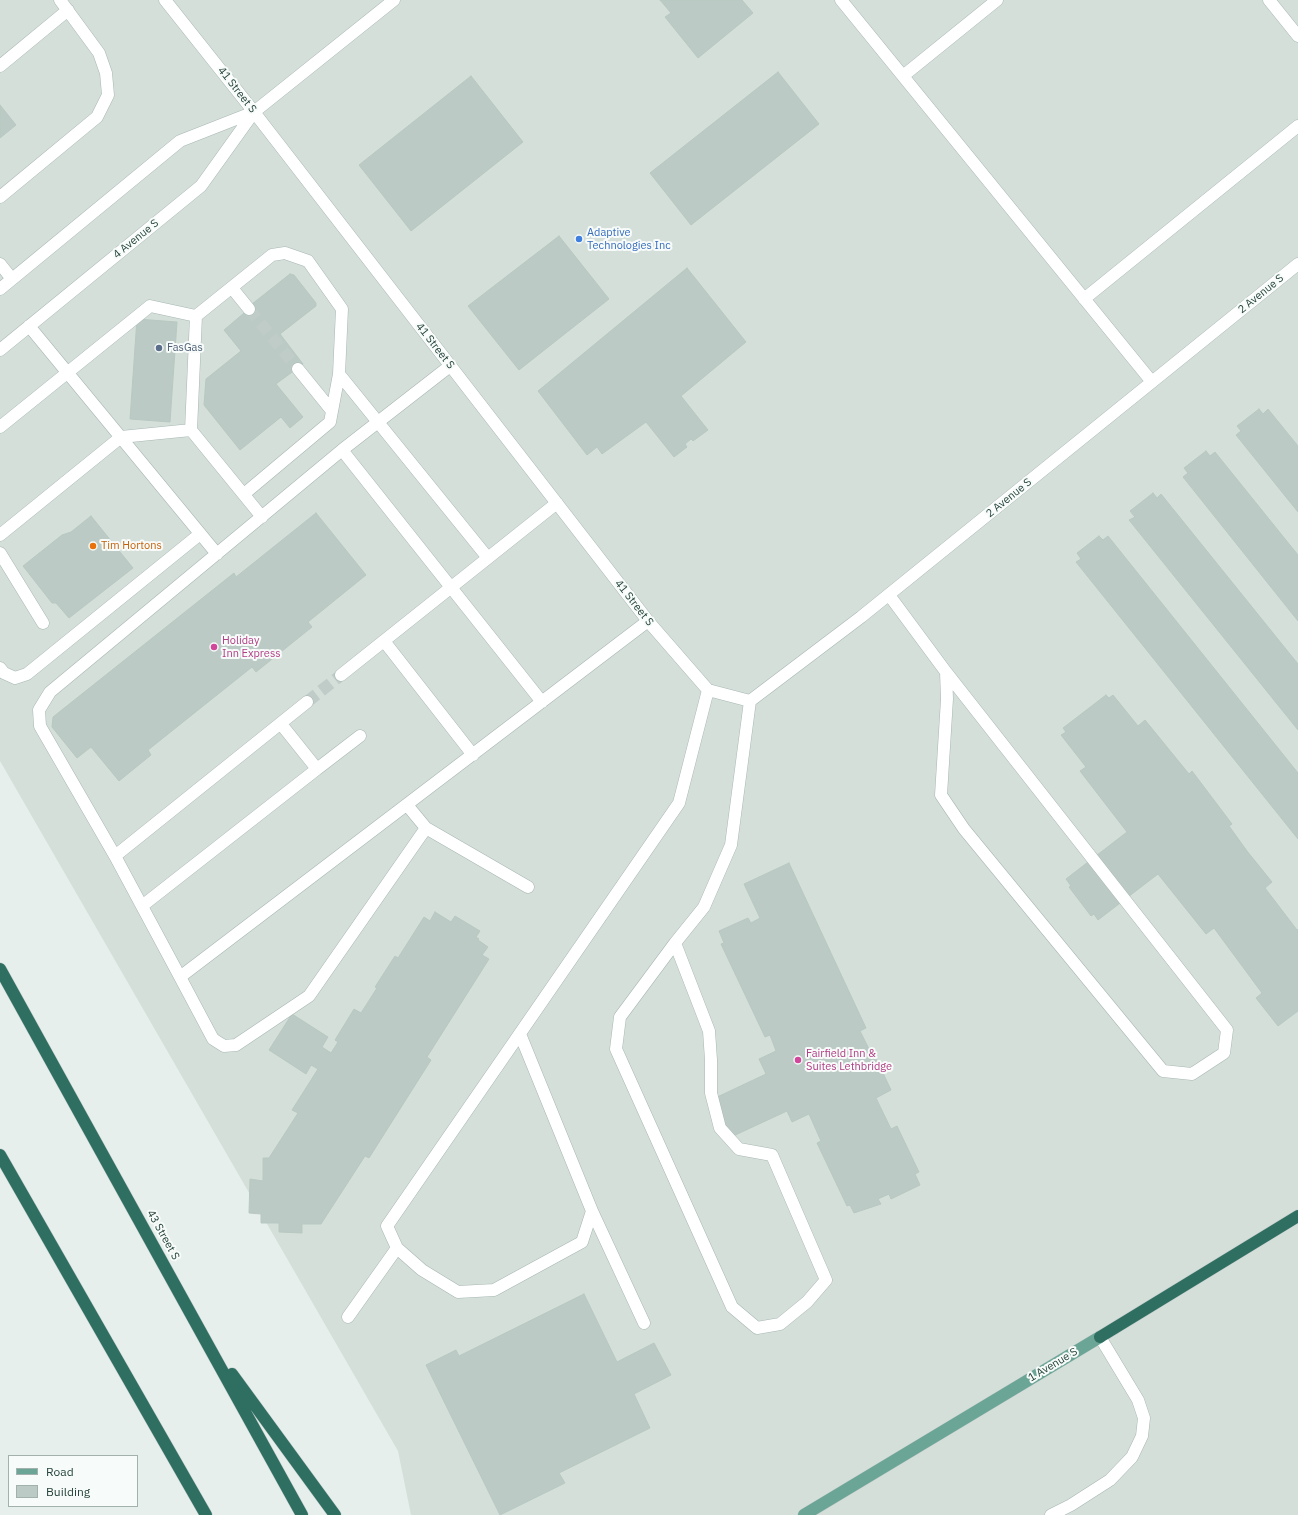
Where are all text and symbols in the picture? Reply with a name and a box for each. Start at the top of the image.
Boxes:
street label: 41 Street S [215,64,259,116]
street label: 4 Avenue S [111,217,161,261]
place label: Adaptive Technologies Inc [587,226,671,252]
marker: Adaptive Technologies Inc [574,234,584,244]
street label: 2 Avenue S [1236,272,1286,316]
street label: 41 Street S [413,320,457,372]
place label: FasGas [167,341,203,355]
marker: FasGas [154,343,164,353]
street label: 2 Avenue S [984,476,1034,520]
place label: Tim Hortons [101,539,162,553]
marker: Tim Hortons [88,541,98,551]
street label: 41 Street S [612,577,656,629]
place label: Holiday Inn Express [222,634,281,660]
marker: Holiday Inn Express [209,642,219,652]
place label: Fairfield Inn & Suites Lethbridge [806,1047,892,1073]
marker: Fairfield Inn & Suites Lethbridge [793,1055,803,1065]
street label: 43 Street S [144,1208,182,1262]
street label: 1 Avenue S [1026,1345,1080,1385]
legend [8,1455,138,1507]
text: Road [46,1464,74,1479]
text: Building [46,1484,90,1499]

